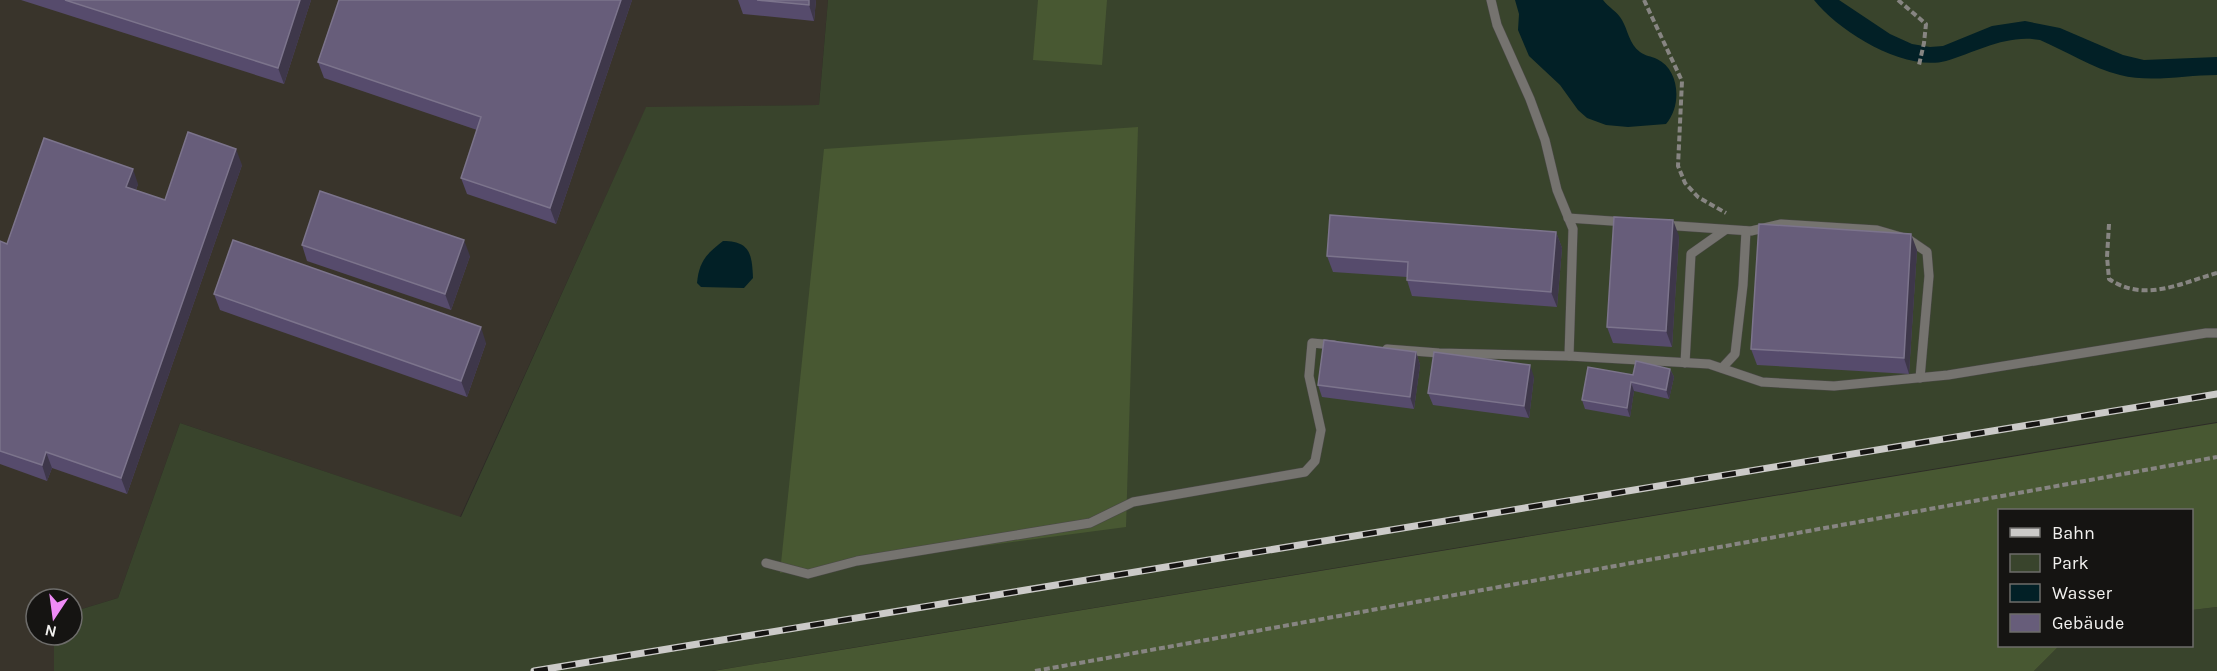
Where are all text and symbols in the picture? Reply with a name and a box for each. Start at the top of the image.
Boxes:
legend [1998,509,2193,647]
text: Bahn [2052,522,2095,544]
text: Park [2052,552,2089,574]
text: Wasser [2052,582,2113,604]
north arrow [24,587,84,647]
text: Gebäude [2052,612,2124,634]
text: N [43,621,58,642]

